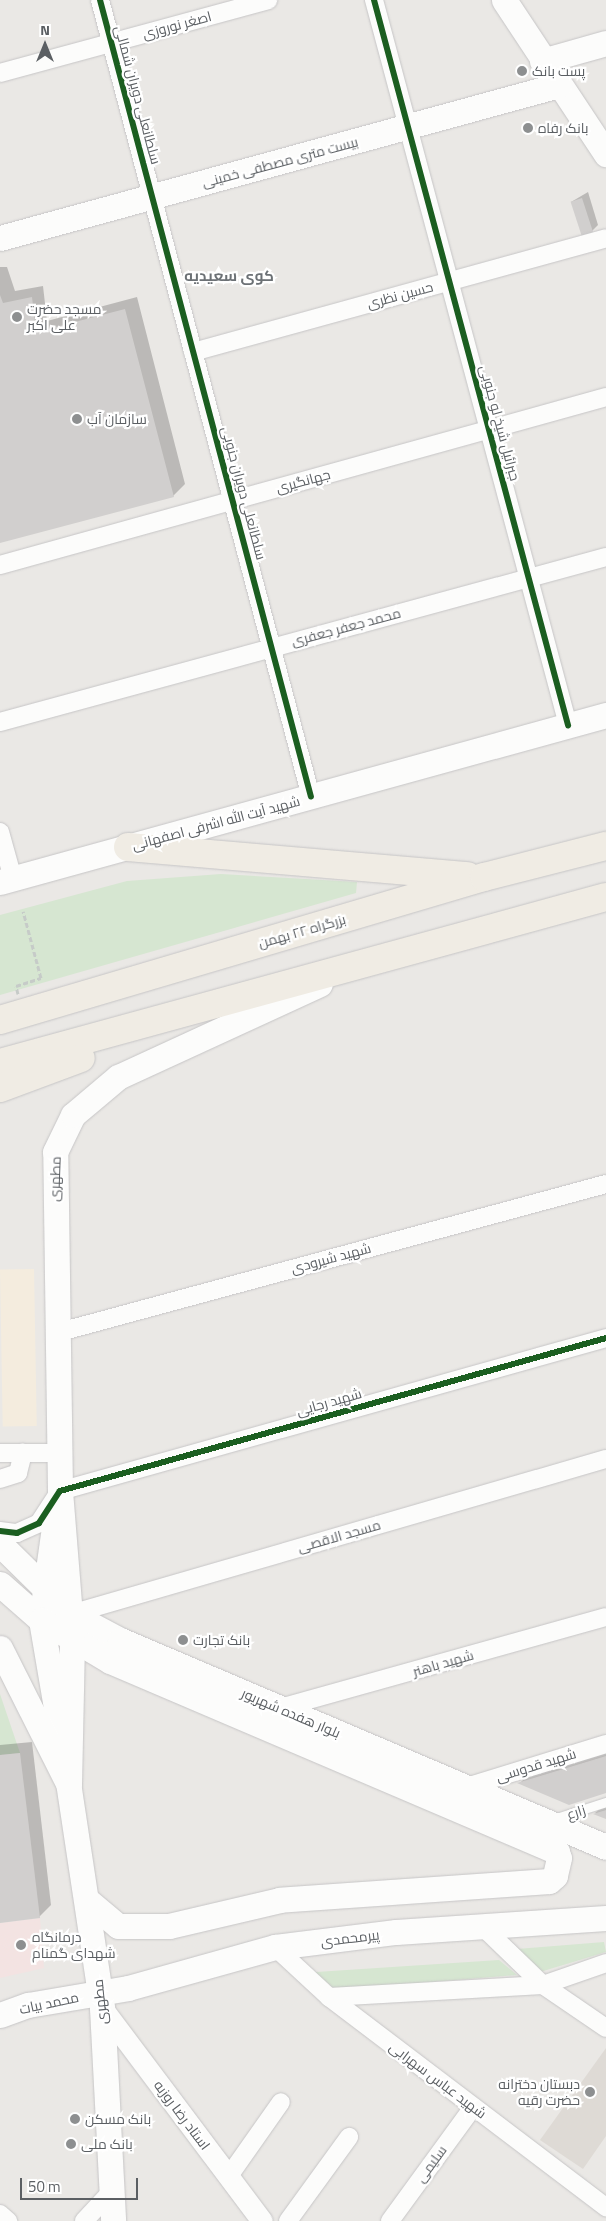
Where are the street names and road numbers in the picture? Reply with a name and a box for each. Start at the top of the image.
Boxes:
street label: اصغر نوروزی [141,8,213,42]
street label: سلطانعلی دویران شمالی [111,24,165,166]
street label: بیست متری مصطفی خمینی [200,133,360,191]
street label: حسین نظری [365,278,435,312]
street label: جبرائیل شیخ لو جنوبی [476,363,524,483]
street label: سلطانعلی دویران جنوبی [218,424,270,562]
street label: جهانگیری [274,466,332,496]
street label: محمد جعفر جعفری [289,604,403,650]
street label: شهید آیت الله اشرفی اصفهانی [130,792,302,854]
street label: بزرگراه ۲۲ بهمن [256,910,348,952]
street label: مطهری [46,1156,64,1202]
street label: شهید شیرودی [289,1239,373,1277]
street label: شهید رجایی [294,1385,364,1419]
street label: مسجد الاقصی [296,1516,382,1556]
street label: شهید باهنر [410,1646,476,1680]
street label: بلوار هفده شهریور [239,1685,343,1741]
street label: شهید قدوسی [494,1745,578,1785]
street label: زارع [565,1801,587,1823]
street label: پیرمحمدی [320,1926,380,1950]
street label: مطهری [89,1979,111,2025]
street label: محمد بیات [18,1988,80,2018]
street label: شهید عباس سهرابی [386,2038,490,2122]
street label: استاد رضا روزبه [150,2077,214,2153]
street label: سلیمی [412,2142,450,2186]

